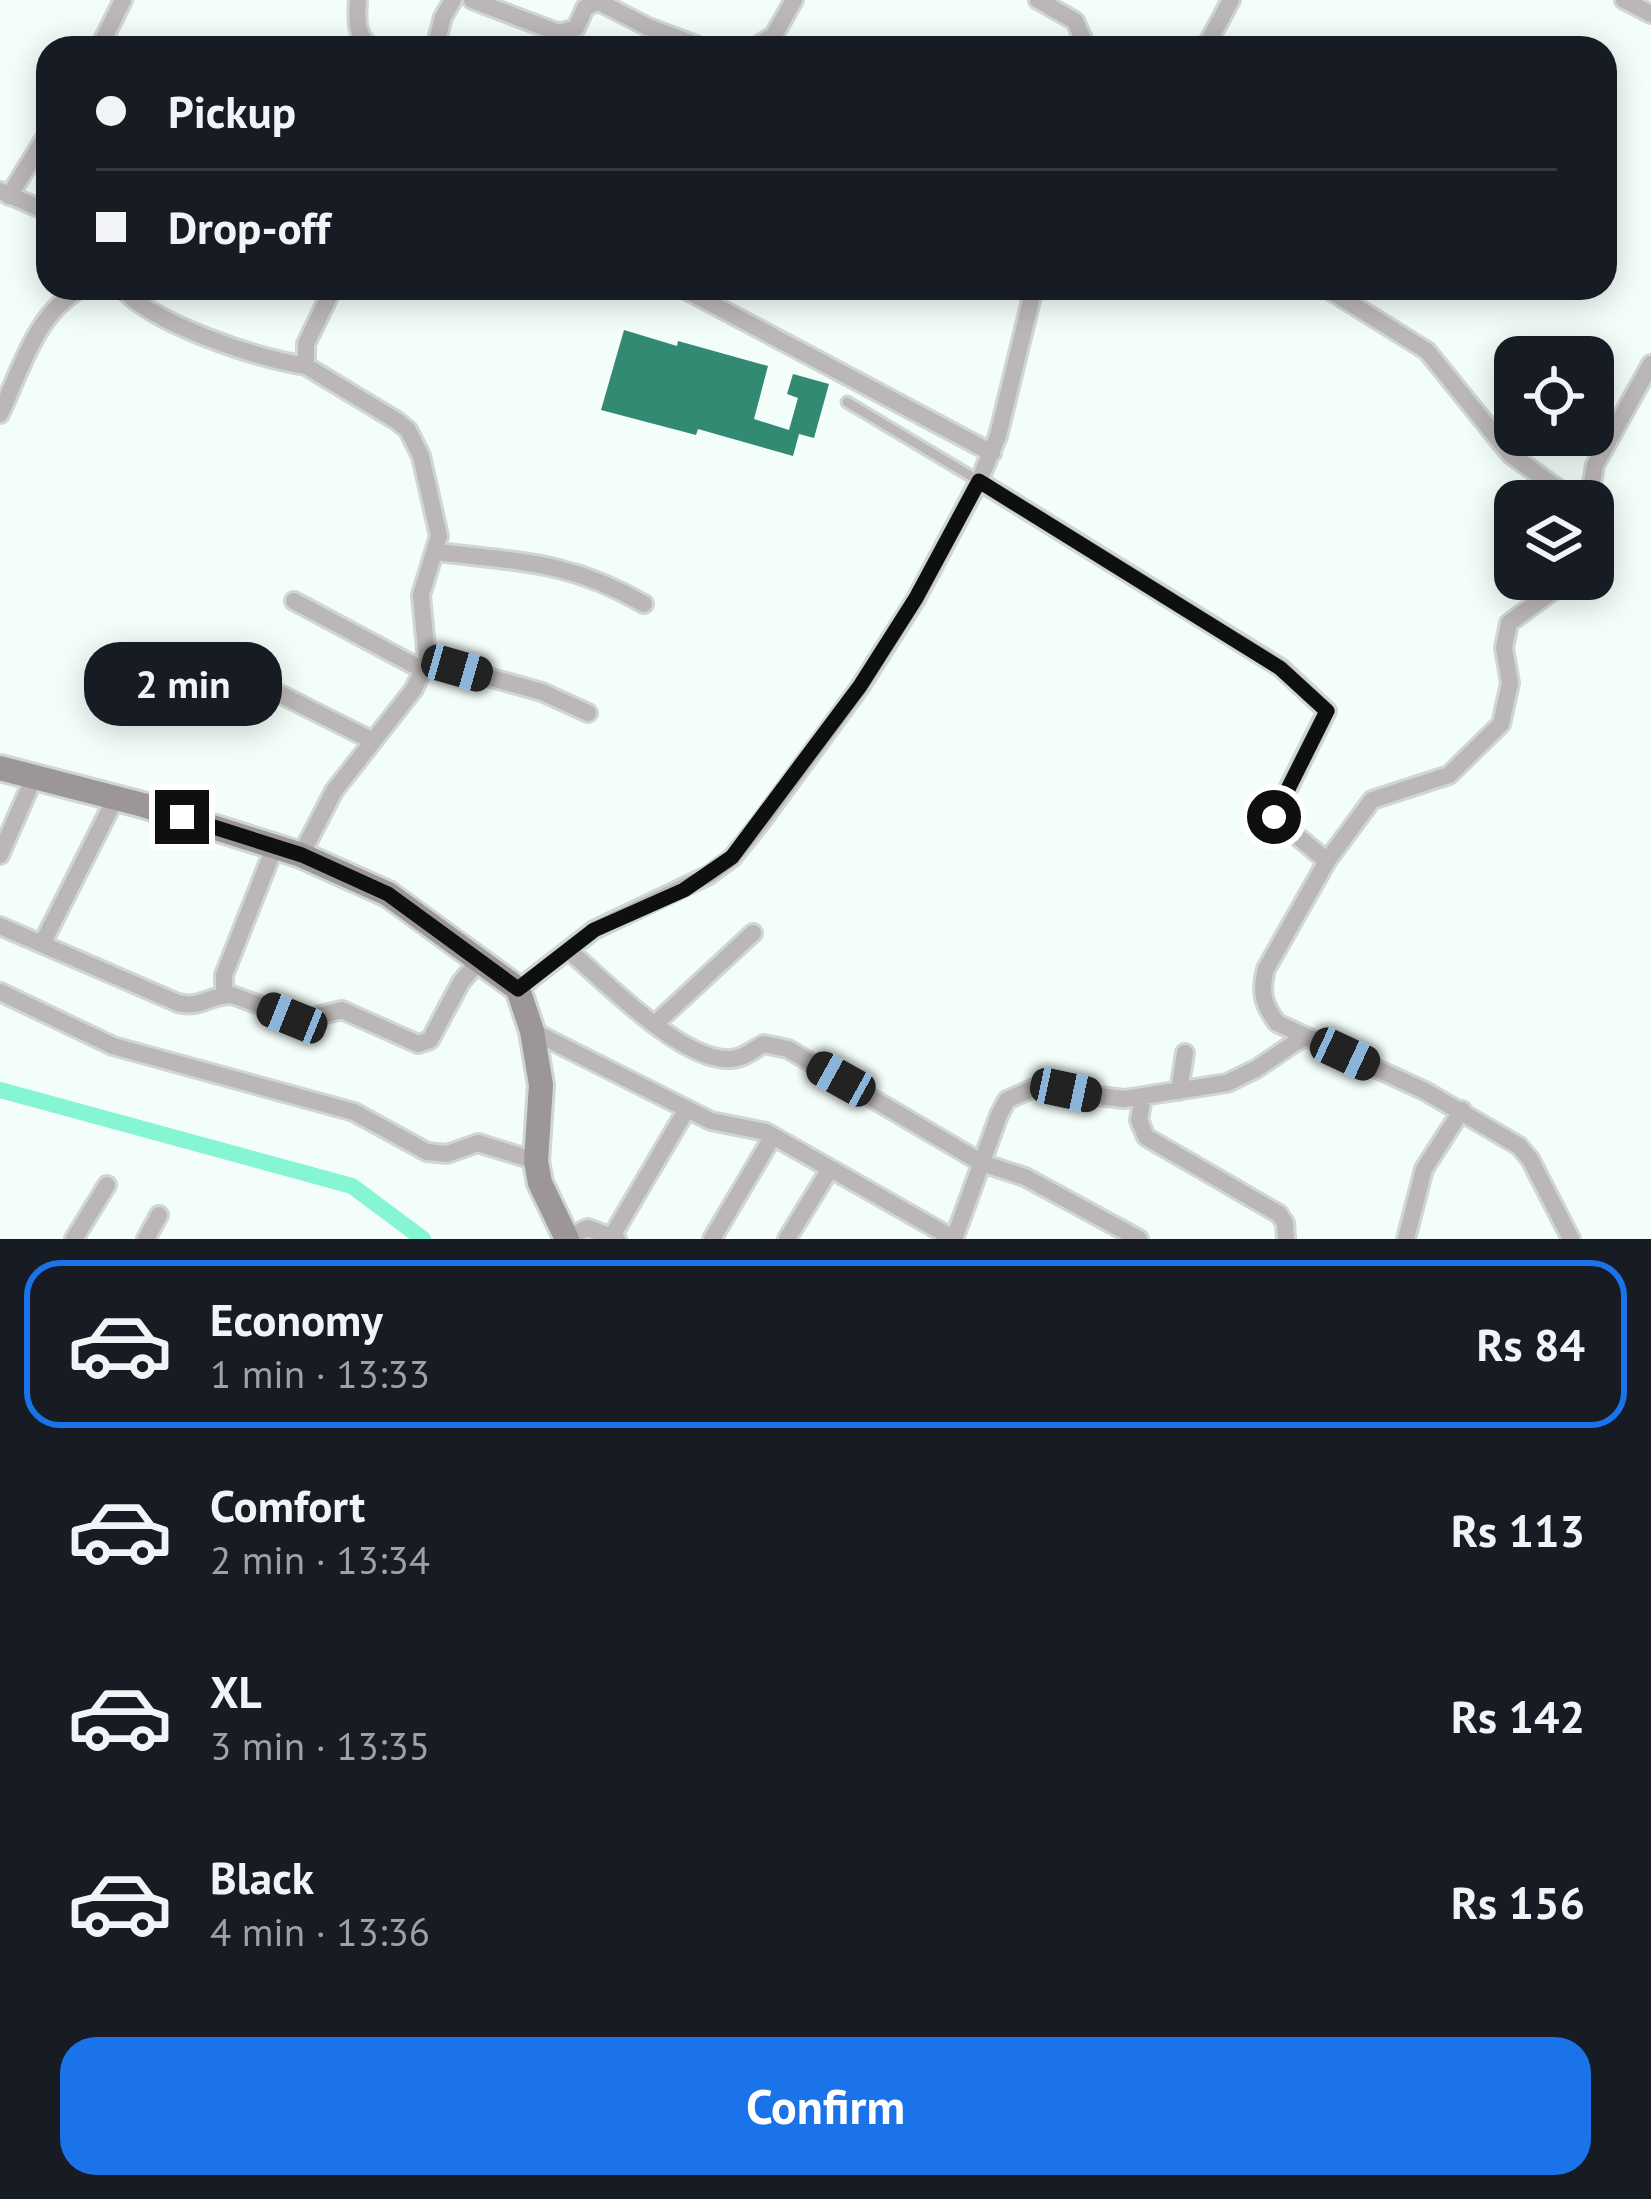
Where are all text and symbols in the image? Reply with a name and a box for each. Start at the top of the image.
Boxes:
text: Pickup [168,82,296,140]
text: Drop-off [168,198,330,256]
map controls [1494,336,1614,600]
button: locate [1494,336,1614,456]
button: layers [1494,480,1614,600]
car [417,641,497,695]
callout: 2 min [83,643,281,727]
text: 2 min [135,658,231,709]
route end [155,790,209,844]
route start [1247,790,1301,844]
car [252,988,332,1048]
car [1305,1022,1385,1086]
car [801,1046,881,1112]
car [1027,1065,1105,1115]
icon: car [66,1290,174,1398]
text: Economy [210,1290,383,1348]
text: Rs 84 [1477,1315,1585,1373]
text: 1 min · 13:33 [210,1348,430,1399]
icon: car [66,1476,174,1584]
text: Comfort [210,1476,365,1534]
text: Rs 113 [1451,1501,1585,1559]
text: 2 min · 13:34 [210,1534,430,1585]
icon: car [66,1662,174,1770]
text: XL [210,1662,262,1720]
text: Rs 142 [1451,1687,1585,1745]
text: 3 min · 13:35 [210,1720,430,1771]
icon: car [66,1848,174,1956]
text: Black [210,1848,314,1906]
text: Rs 156 [1451,1873,1585,1931]
text: 4 min · 13:36 [210,1906,430,1957]
button: Confirm [60,2037,1591,2175]

